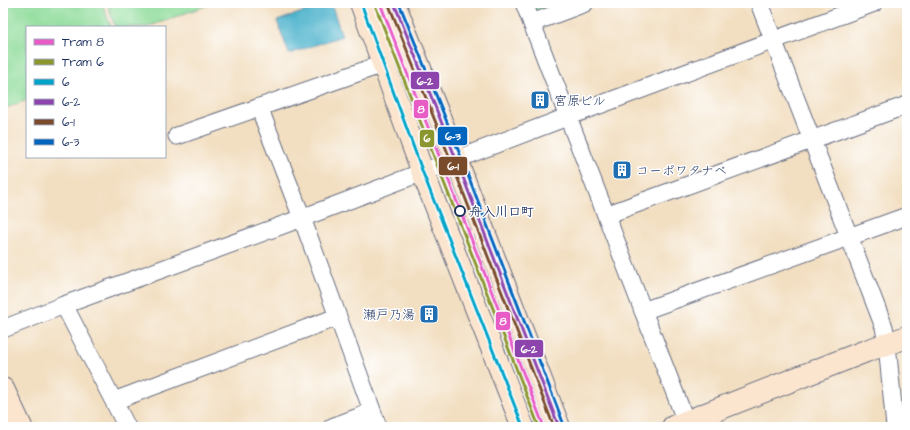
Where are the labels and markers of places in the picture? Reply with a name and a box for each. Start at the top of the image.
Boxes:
building icon: 宮原ビル [529,89,551,111]
place label: 宮原ビル [554,92,606,110]
building icon: コーポワタナベ [611,159,633,181]
place label: コーポワタナベ [636,162,727,180]
place label: 舟入川口町 [469,203,534,221]
marker: 舟入川口町 [454,205,466,217]
building icon: 瀬戸乃湯 [418,303,440,325]
place label: 瀬戸乃湯 [363,306,415,324]

